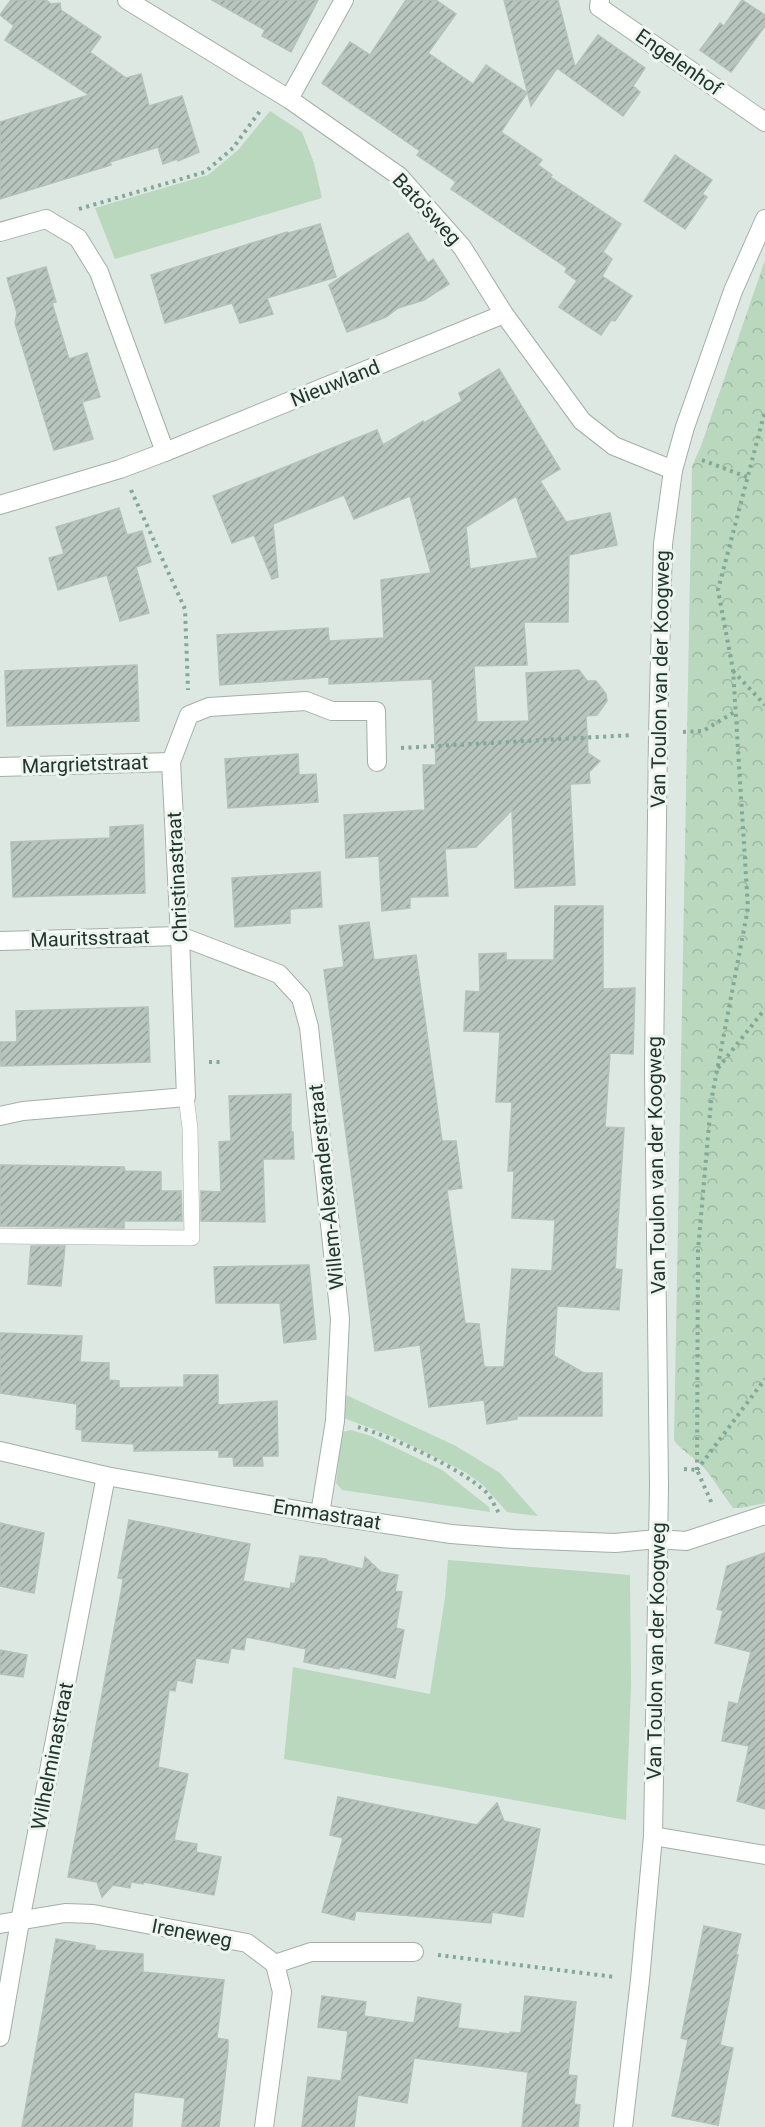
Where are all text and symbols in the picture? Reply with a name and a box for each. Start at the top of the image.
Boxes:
street label: Engelenhof [631,23,727,101]
street label: Bato'sweg [388,168,466,250]
street label: Nieuwland [287,354,383,412]
street label: Van Toulon van der Koogweg [646,550,674,808]
street label: Margrietstraat [21,750,149,778]
street label: Christinastraat [162,811,192,943]
street label: Mauritsstraat [30,924,150,952]
street label: Van Toulon van der Koogweg [642,1036,670,1294]
street label: Willem-Alexanderstraat [303,1083,349,1291]
street label: Emmastraat [271,1494,383,1534]
street label: Van Toulon van der Koogweg [642,1522,670,1780]
street label: Wilhelminastraat [26,1680,78,1832]
street label: Ireneweg [150,1913,234,1953]

